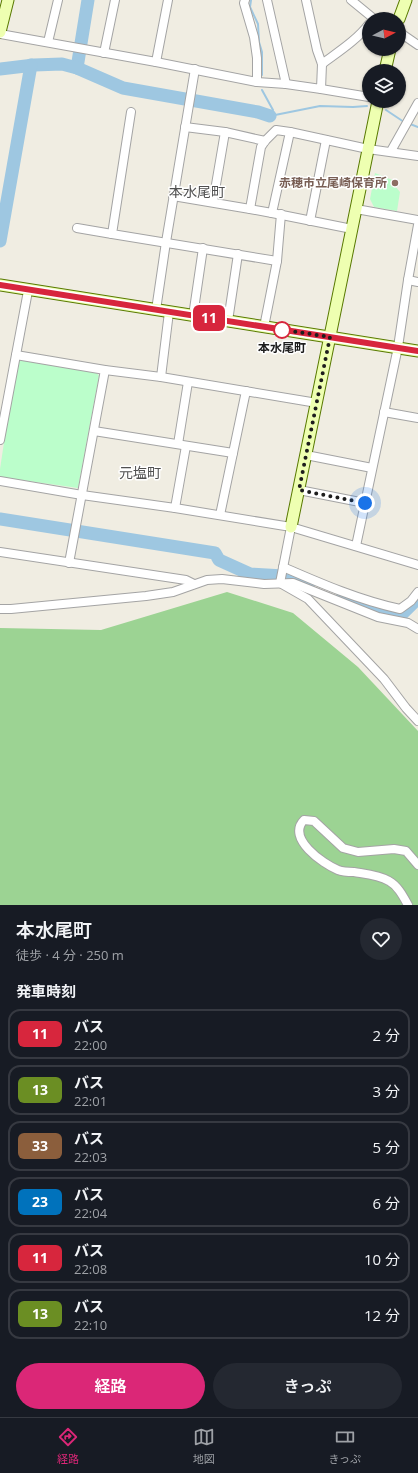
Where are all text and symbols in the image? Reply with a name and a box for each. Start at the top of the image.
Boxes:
north arrow [362,12,406,56]
map controls [362,12,406,108]
button: layers [362,64,406,108]
place label: 赤穂市立尾崎保育所 [279,174,387,191]
marker: 赤穂市立尾崎保育所 [390,178,400,188]
district label: 本水尾町 [169,182,225,201]
line badge: 11 [191,305,227,331]
text: 11 [201,308,217,327]
marker: 本水尾町 [273,321,291,339]
place label: 本水尾町 [258,339,306,356]
district label: 元塩町 [119,463,161,482]
your location [355,493,375,513]
text: 本水尾町 [16,917,92,943]
button: heart [360,918,402,960]
text: 徒歩 · 4 分 · 250 m [16,946,124,964]
text: 発車時刻 [16,981,76,1001]
text: バス [74,1016,104,1036]
text: 11 [32,1024,48,1043]
text: 2 分 [373,1025,400,1045]
text: 22:00 [74,1036,107,1054]
text: バス [74,1072,104,1092]
text: 13 [32,1080,48,1099]
text: 3 分 [373,1081,400,1101]
text: 22:01 [74,1092,107,1110]
text: バス [74,1128,104,1148]
text: 33 [32,1136,48,1155]
text: 5 分 [373,1137,400,1157]
text: 22:03 [74,1148,107,1166]
text: バス [74,1184,104,1204]
text: 23 [32,1192,48,1211]
text: 6 分 [373,1193,400,1213]
text: 22:04 [74,1204,107,1222]
text: バス [74,1240,104,1260]
text: 11 [32,1248,48,1267]
text: 10 分 [364,1249,400,1269]
text: 22:08 [74,1260,107,1278]
text: バス [74,1296,104,1316]
text: 13 [32,1304,48,1323]
text: 12 分 [364,1305,400,1325]
text: 22:10 [74,1316,107,1334]
button: 経路 [16,1363,205,1409]
button: きっぷ [213,1363,402,1409]
tab: 経路 [57,1426,79,1466]
tab: 地図 [193,1426,215,1466]
tab: きっぷ [329,1426,361,1466]

